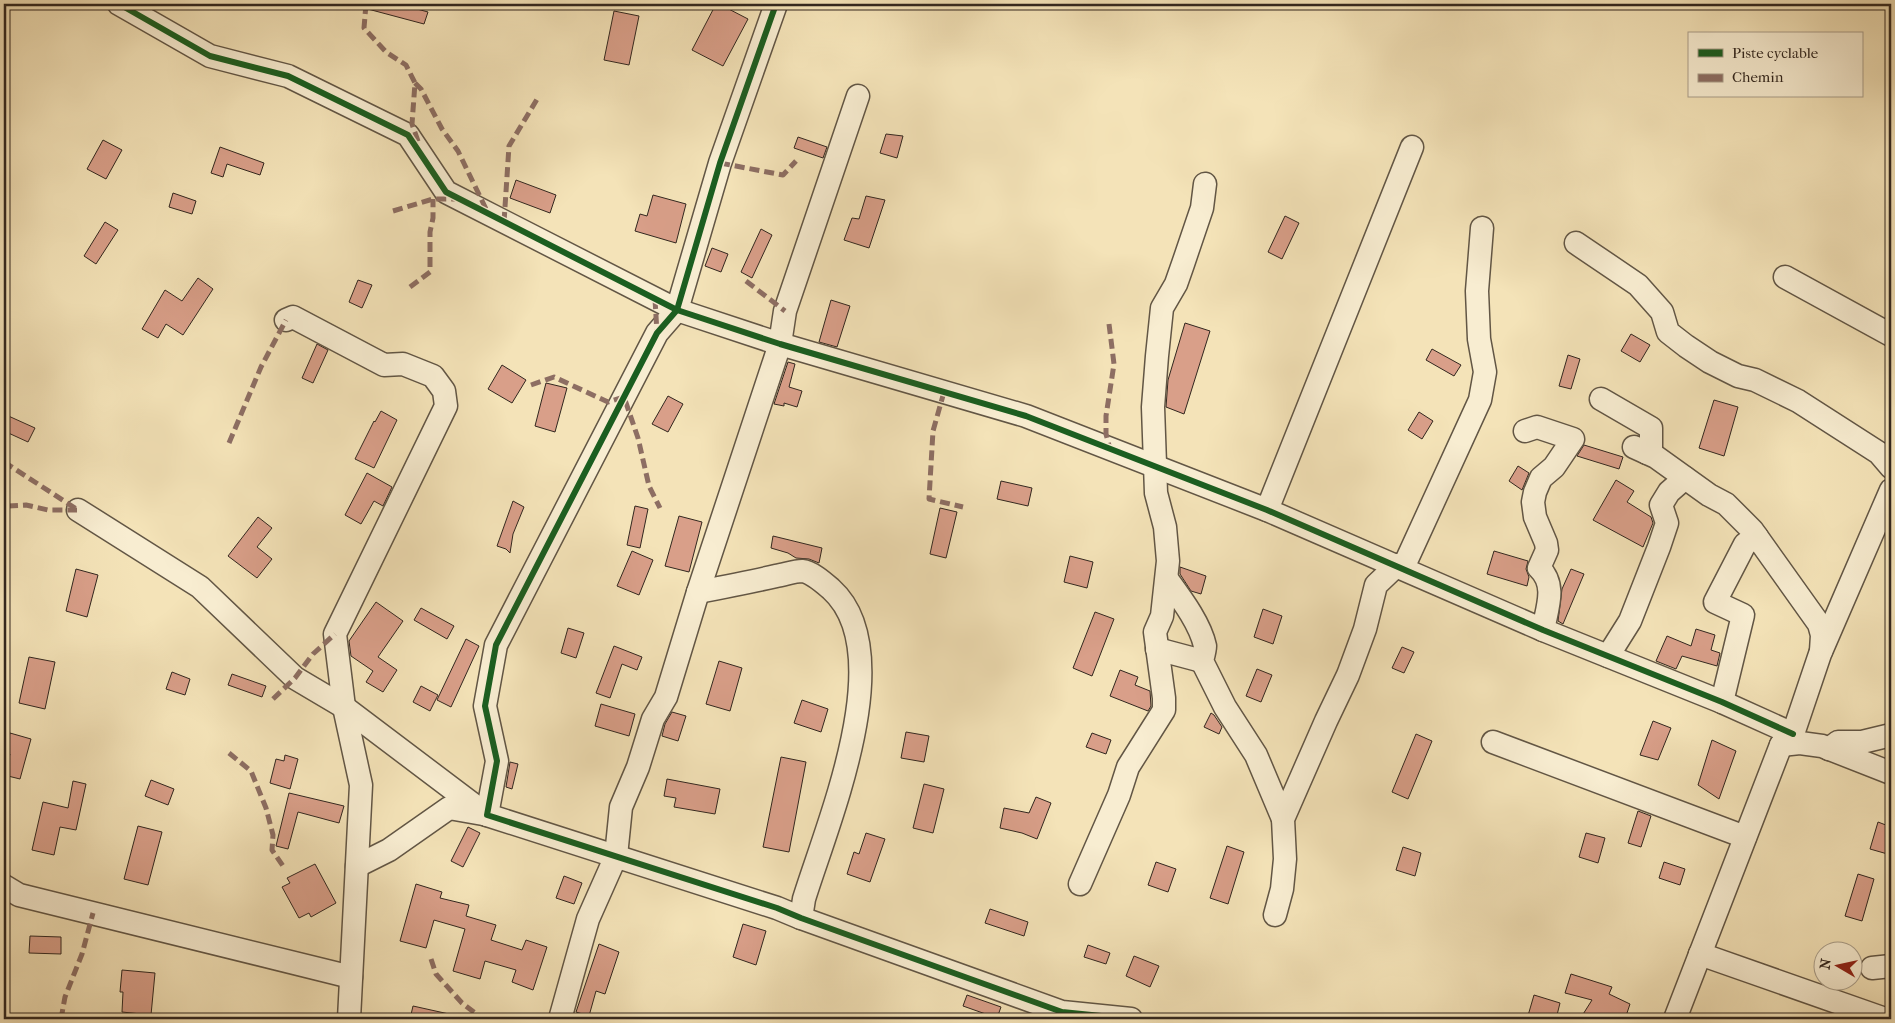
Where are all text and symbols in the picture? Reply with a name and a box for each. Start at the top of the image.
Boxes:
legend [1688,32,1862,98]
text: Piste cyclable [1732,44,1819,62]
text: Chemin [1732,68,1784,86]
north arrow [1812,940,1862,990]
text: N [1816,957,1835,971]

